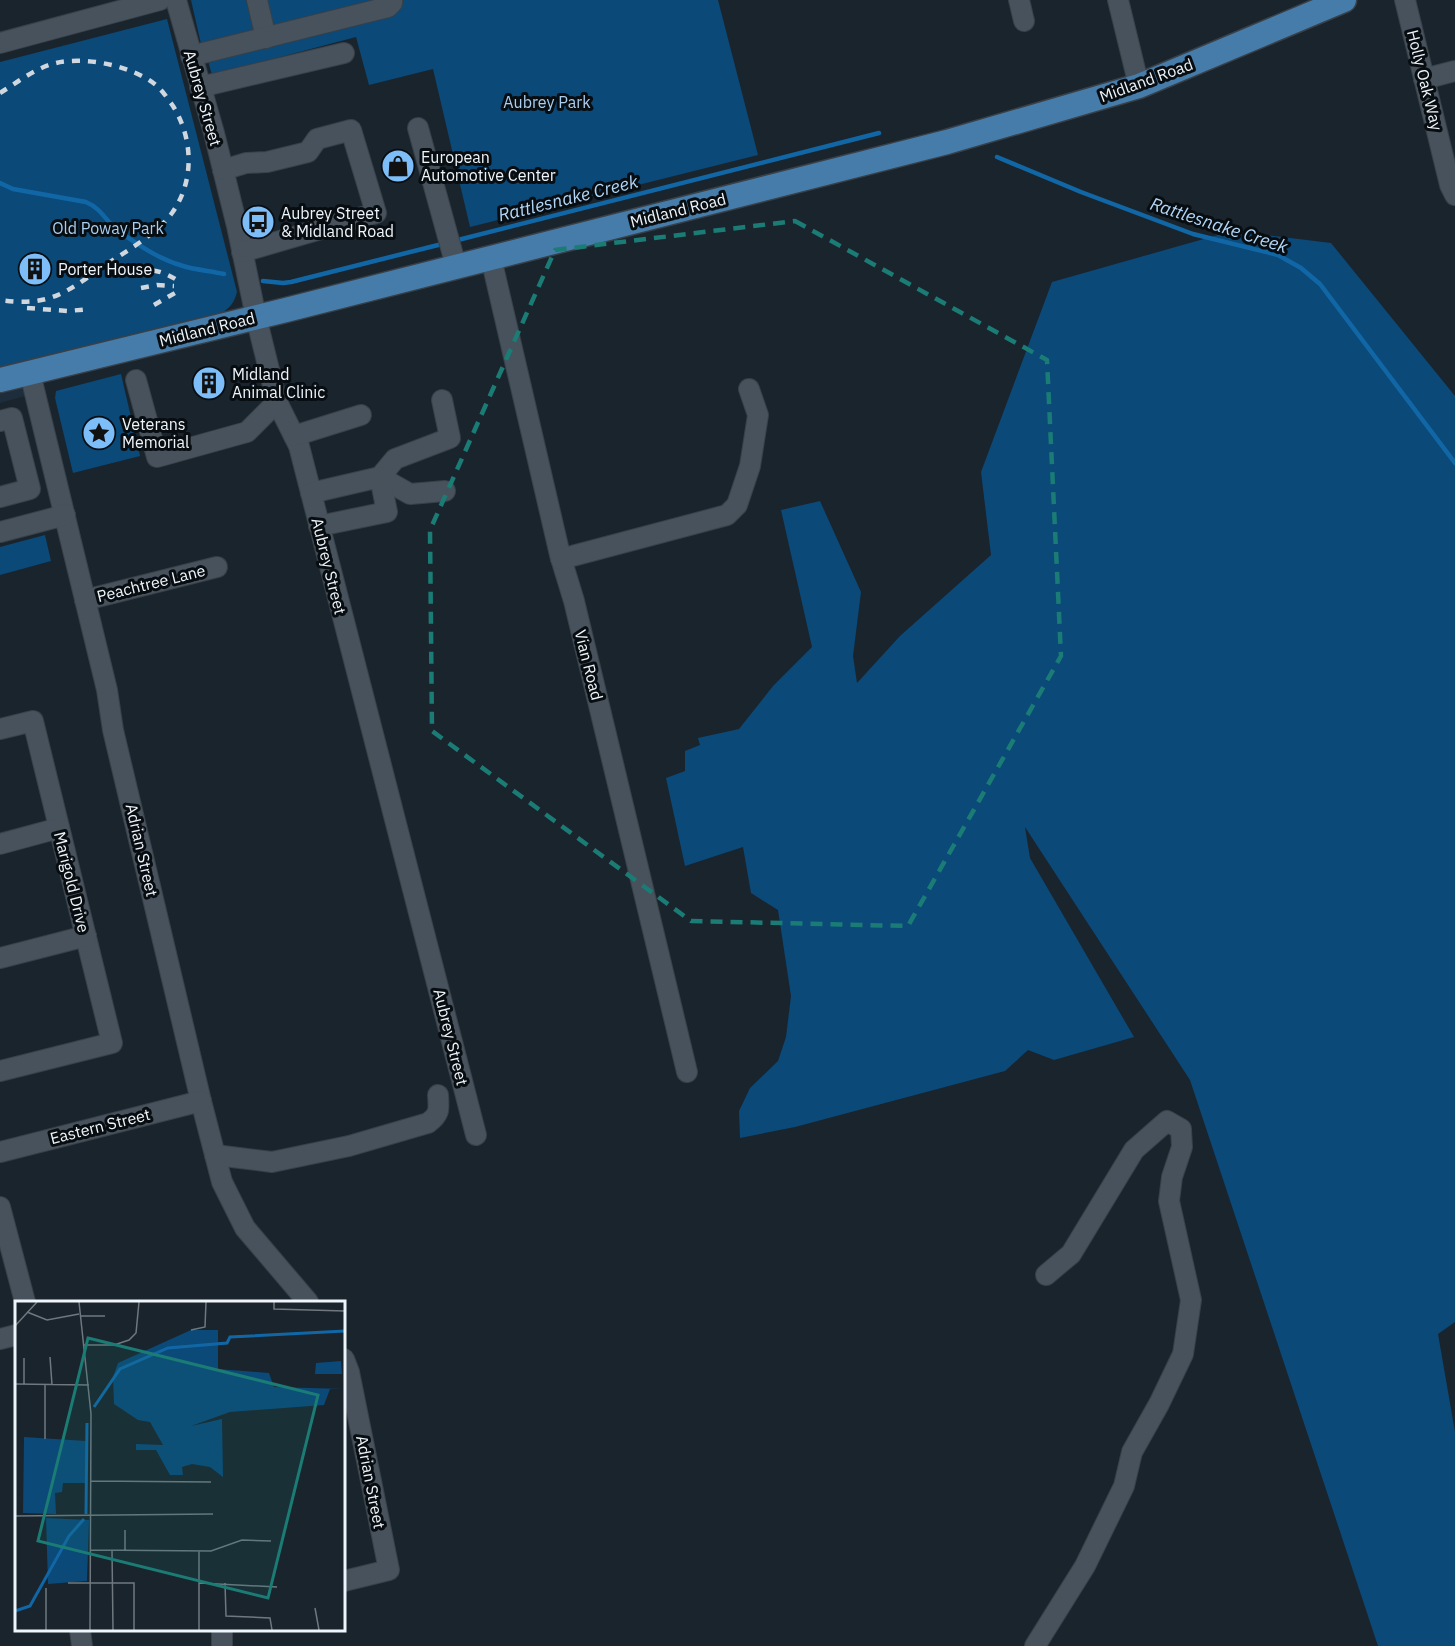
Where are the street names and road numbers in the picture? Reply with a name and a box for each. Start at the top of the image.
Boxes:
street label: Holly Oak Way [1403,28,1447,132]
street label: Aubrey Street [180,48,226,148]
street label: Midland Road [1096,54,1196,106]
street label: Midland Road [628,188,728,232]
street label: Midland Road [157,307,257,351]
street label: Aubrey Street [307,516,351,616]
street label: Peachtree Lane [95,560,207,606]
street label: Vian Road [571,628,607,702]
street label: Adrian Street [122,802,162,898]
street label: Marigold Drive [50,829,94,935]
street label: Aubrey Street [429,987,473,1087]
street label: Eastern Street [48,1104,152,1148]
street label: Adrian Street [352,1434,390,1530]

